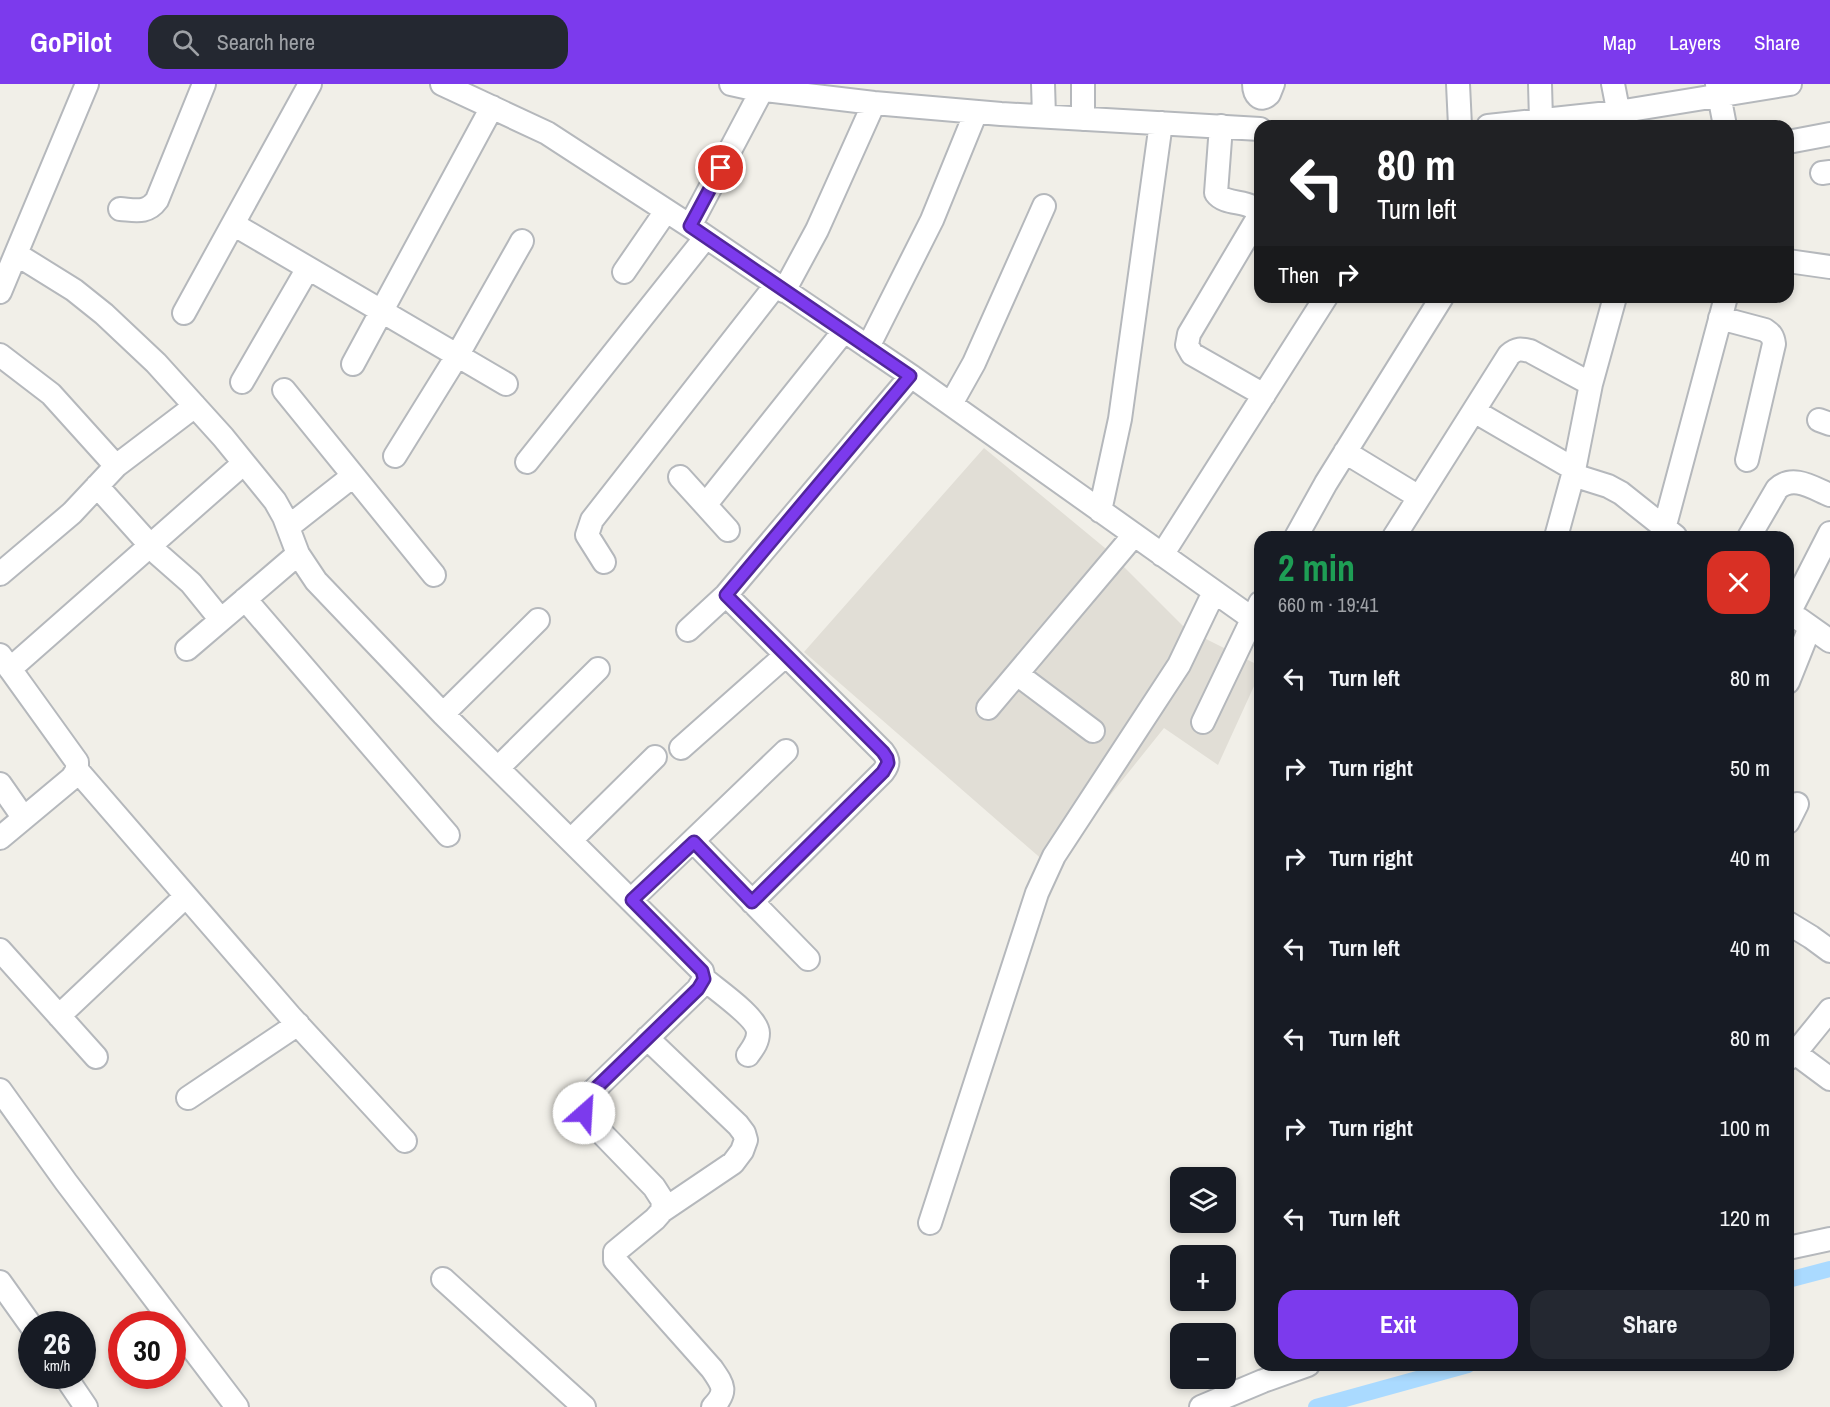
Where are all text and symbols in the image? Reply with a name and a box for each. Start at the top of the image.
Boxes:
search box [148,15,568,69]
text: GoPilot [30,23,112,61]
icon: search [169,26,202,59]
text: Search here [217,27,315,57]
text: Map [1603,28,1636,57]
text: Layers [1669,28,1721,57]
text: Share [1754,28,1800,57]
text: 80 m [1377,137,1456,193]
pin [695,142,746,193]
icon: left [1278,144,1356,222]
icon: arrive [704,151,737,184]
text: Turn left [1377,191,1456,227]
icon: right [1331,258,1364,291]
text: Then [1278,260,1319,290]
text: 2 min [1278,544,1355,592]
button: close [1707,551,1770,614]
text: 660 m · 19:41 [1278,591,1378,618]
icon: left [1278,662,1311,695]
text: Turn left [1329,663,1400,693]
text: 80 m [1730,663,1770,693]
icon: right [1278,752,1311,785]
text: Turn right [1329,753,1413,783]
text: 50 m [1730,753,1770,783]
icon: right [1278,842,1311,875]
text: Turn right [1329,843,1413,873]
text: 40 m [1730,843,1770,873]
icon: left [1278,932,1311,965]
text: Turn left [1329,933,1400,963]
text: 40 m [1730,933,1770,963]
icon: left [1278,1022,1311,1055]
text: Turn left [1329,1023,1400,1053]
text: 80 m [1730,1023,1770,1053]
position arrow [552,1081,616,1145]
icon: right [1278,1112,1311,1145]
text: Turn right [1329,1113,1413,1143]
text: 100 m [1720,1113,1770,1143]
map controls [1170,1167,1236,1389]
button: layers [1170,1167,1236,1233]
icon: left [1278,1202,1311,1235]
text: Turn left [1329,1203,1400,1233]
text: 120 m [1720,1203,1770,1233]
button: + [1170,1245,1236,1311]
button: Exit [1278,1290,1518,1359]
button: Share [1530,1290,1770,1359]
speed limit sign: 30 [108,1311,186,1389]
text: 26 [43,1323,71,1363]
button: − [1170,1323,1236,1389]
text: km/h [44,1355,70,1376]

